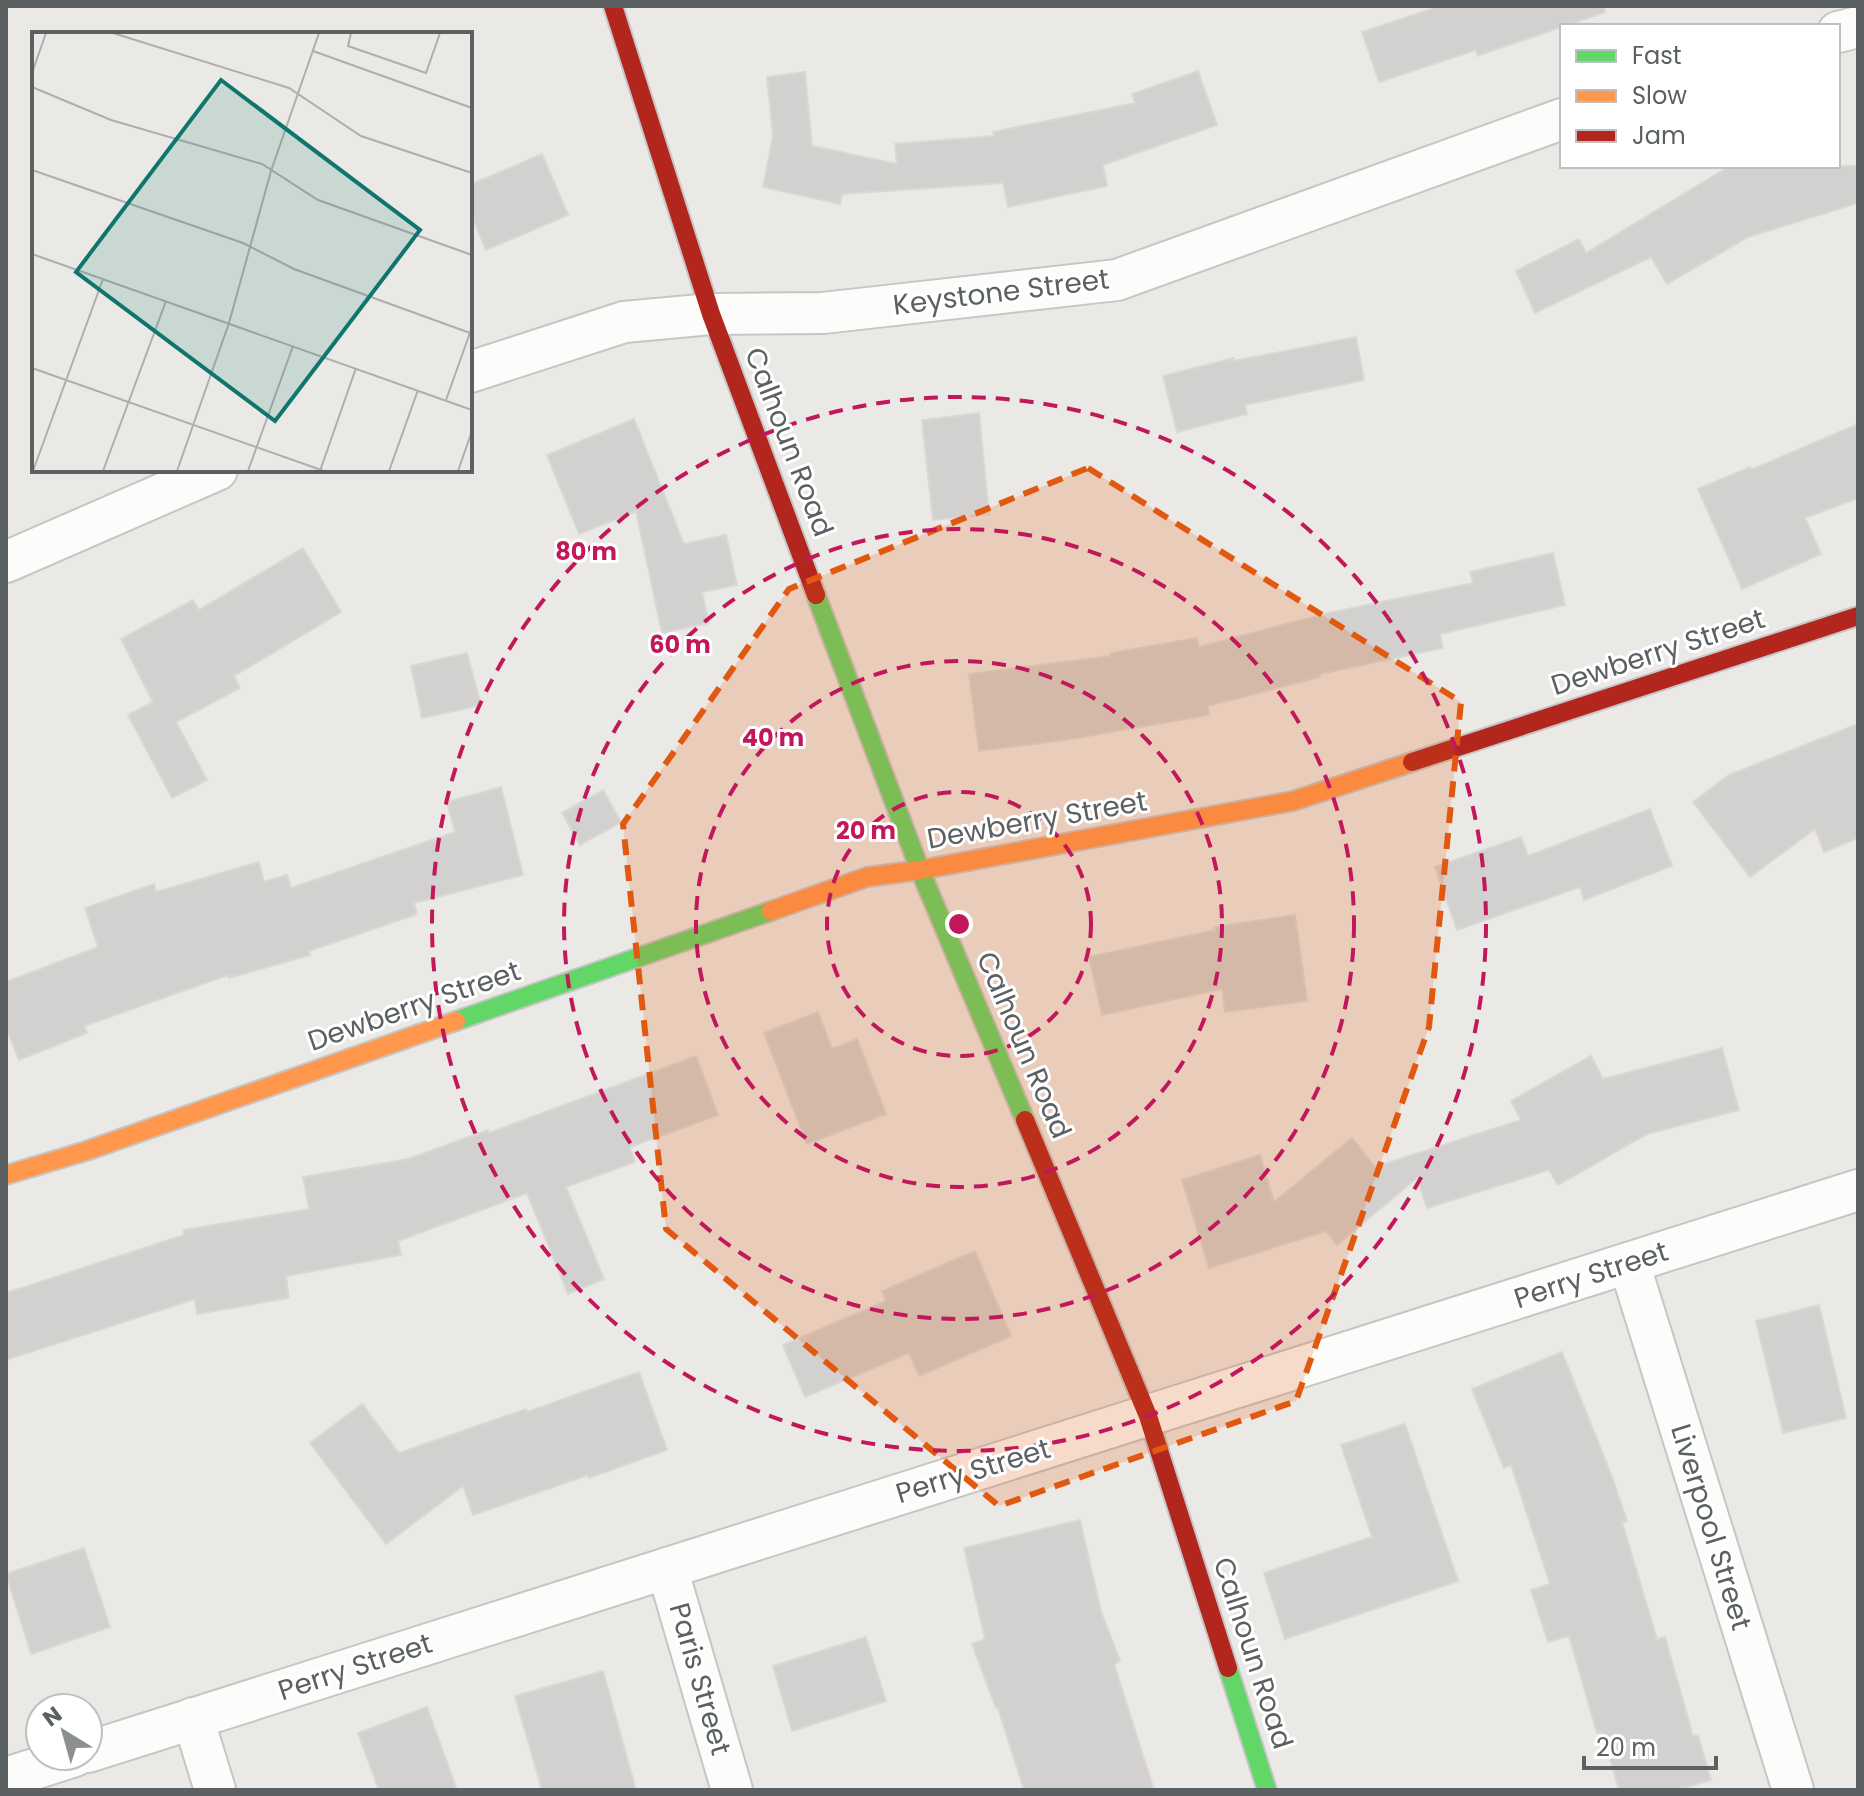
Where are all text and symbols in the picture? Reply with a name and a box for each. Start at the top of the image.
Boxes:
legend [1560,24,1840,168]
inset map [32,32,472,472]
text: Fast [1632,39,1682,72]
text: Slow [1632,79,1687,112]
text: Jam [1632,119,1686,152]
street label: Keystone Street [891,259,1111,325]
street label: Calhoun Road [735,342,843,542]
text: 80 m [555,535,617,568]
street label: Dewberry Street [1546,599,1770,705]
text: 60 m [649,628,711,661]
text: 40 m [742,721,804,754]
street label: Dewberry Street [924,781,1150,859]
text: 20 m [836,814,896,847]
centre of rings [945,910,973,938]
street label: Calhoun Road [967,946,1081,1144]
street label: Dewberry Street [302,951,526,1061]
street label: Perry Street [1509,1232,1673,1318]
street label: Liverpool Street [1661,1419,1761,1635]
street label: Perry Street [891,1429,1055,1513]
street label: Calhoun Road [1204,1552,1302,1754]
street label: Paris Street [660,1598,740,1760]
street label: Perry Street [273,1624,437,1710]
north arrow [24,1692,104,1772]
text: N [36,1699,68,1734]
scale bar [1584,1720,1716,1770]
text: 20 m [1596,1731,1656,1764]

